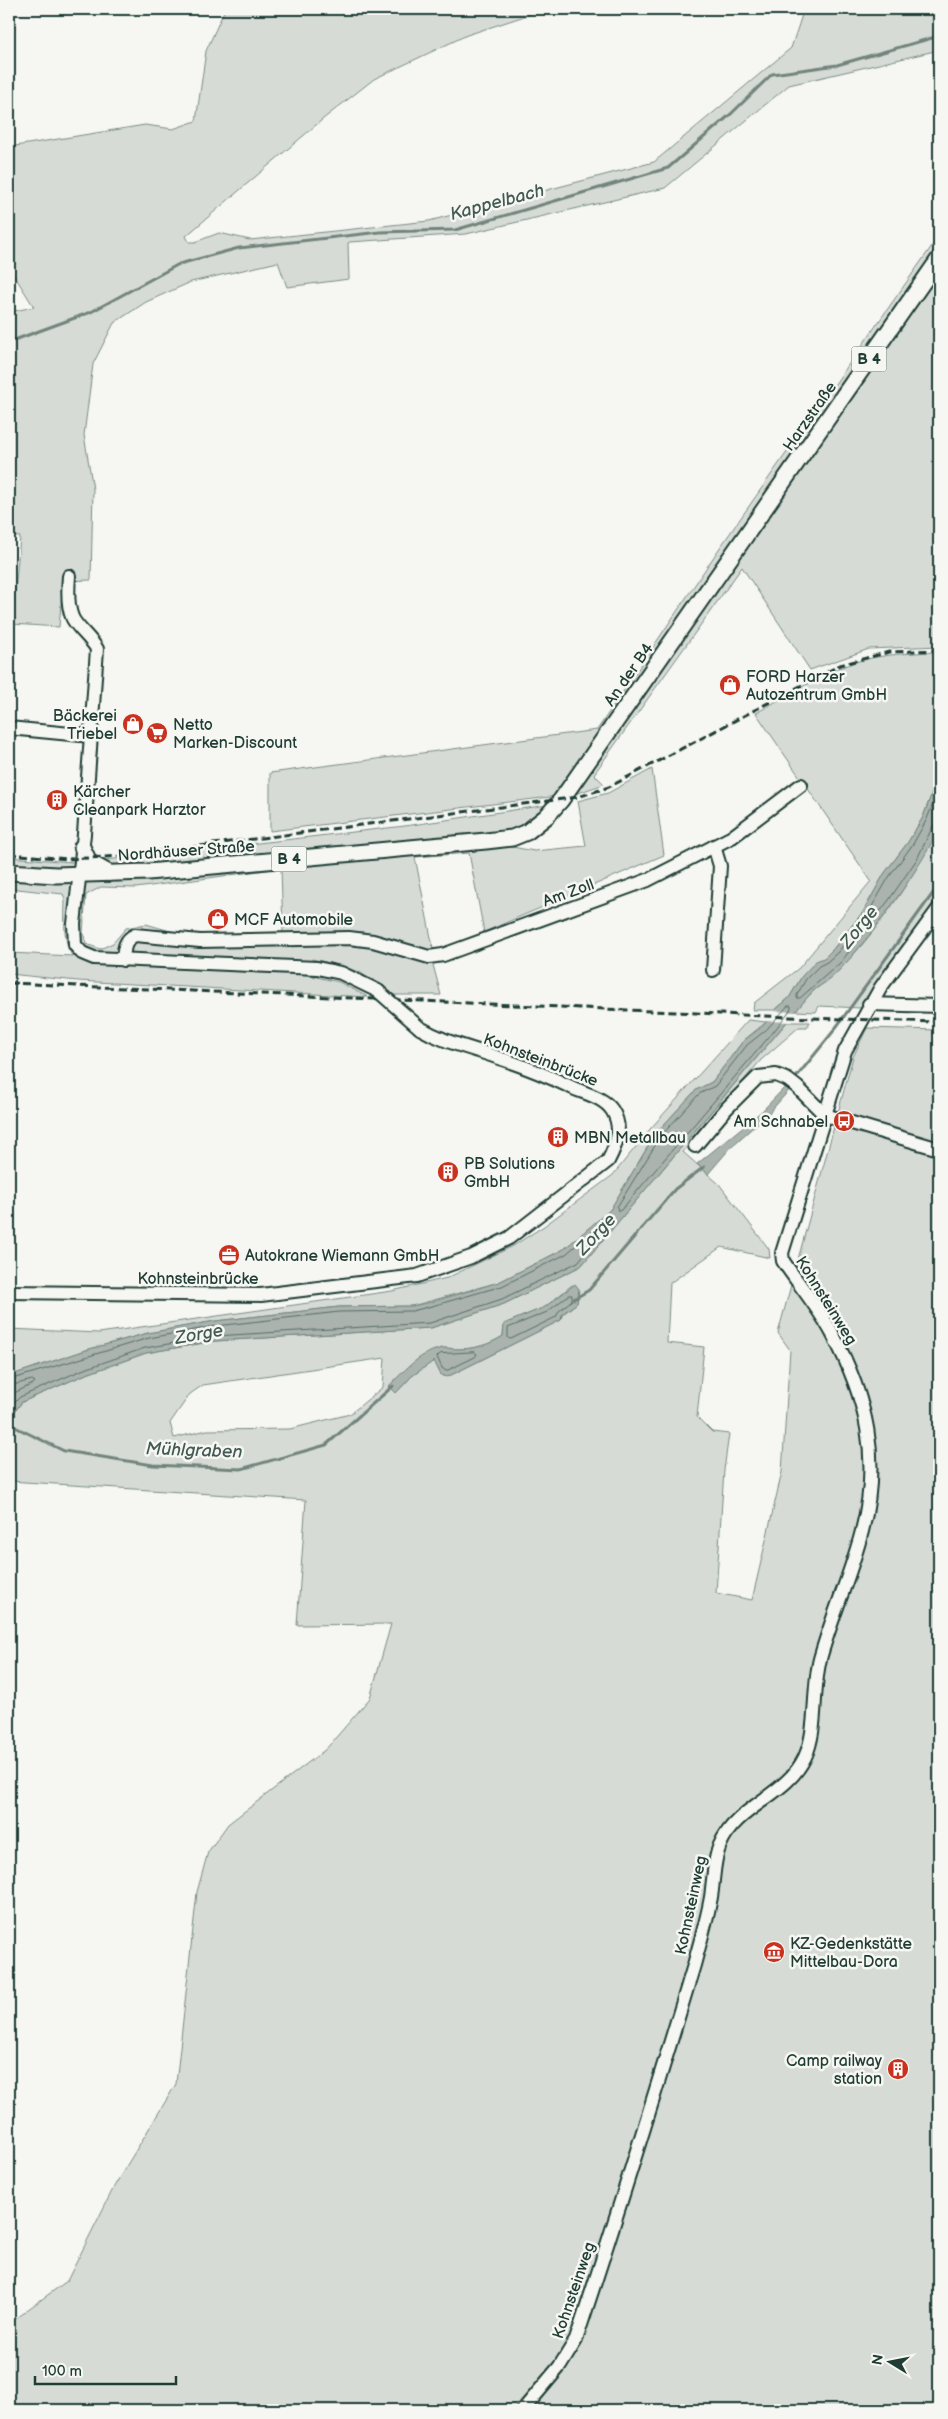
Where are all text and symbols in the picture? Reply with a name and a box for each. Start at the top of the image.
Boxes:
water label: Kappelbach [448,180,547,225]
road number: B 4 [852,346,886,372]
street label: Harzstraße [779,378,841,455]
street label: An der B4 [601,639,658,710]
place label: FORD Harzer Autozentrum GmbH [746,668,887,705]
shop icon: FORD Harzer Autozentrum GmbH [718,673,742,697]
place label: Bäckerei Triebel [53,707,117,744]
shop icon: Bäckerei Triebel [121,712,145,736]
place label: Netto Marken-Discount [173,716,297,753]
supermarket icon: Netto Marken-Discount [145,721,169,745]
place label: Kärcher Cleanpark Harztor [73,783,206,820]
building icon: Kärcher Cleanpark Harztor [45,788,69,812]
street label: Nordhäuser Straße [117,837,256,866]
road number: B 4 [272,846,306,872]
street label: Am Zoll [540,875,597,911]
water label: Zorge [835,902,883,954]
shop icon: MCF Automobile [206,907,230,931]
place label: MCF Automobile [234,911,354,930]
street label: Kohnsteinbrücke [480,1030,601,1091]
bus stop icon: Am Schnabel [832,1109,856,1133]
place label: Am Schnabel [734,1113,828,1132]
building icon: MBN Metallbau [546,1125,570,1149]
place label: MBN Metallbau [574,1129,686,1148]
place label: PB Solutions GmbH [464,1155,555,1192]
building icon: PB Solutions GmbH [436,1160,460,1184]
water label: Zorge [571,1209,621,1260]
office icon: Autokrane Wiemann GmbH [217,1243,241,1267]
place label: Autokrane Wiemann GmbH [245,1247,439,1266]
street label: Kohnsteinweg [791,1253,861,1349]
street label: Kohnsteinbrücke [137,1270,259,1289]
water label: Zorge [172,1320,225,1349]
water label: Mühlgraben [145,1438,243,1463]
street label: Kohnsteinweg [672,1854,711,1957]
place label: KZ-Gedenkstätte Mittelbau-Dora [790,1935,912,1972]
museum icon: KZ-Gedenkstätte Mittelbau-Dora [762,1940,786,1964]
place label: Camp railway station [786,2052,883,2089]
building icon: Camp railway station [886,2057,910,2081]
street label: Kohnsteinweg [549,2240,600,2341]
north arrow [866,2336,916,2386]
text: N [868,2353,887,2366]
scale bar [35,2354,176,2386]
text: 100 m [42,2362,82,2381]

